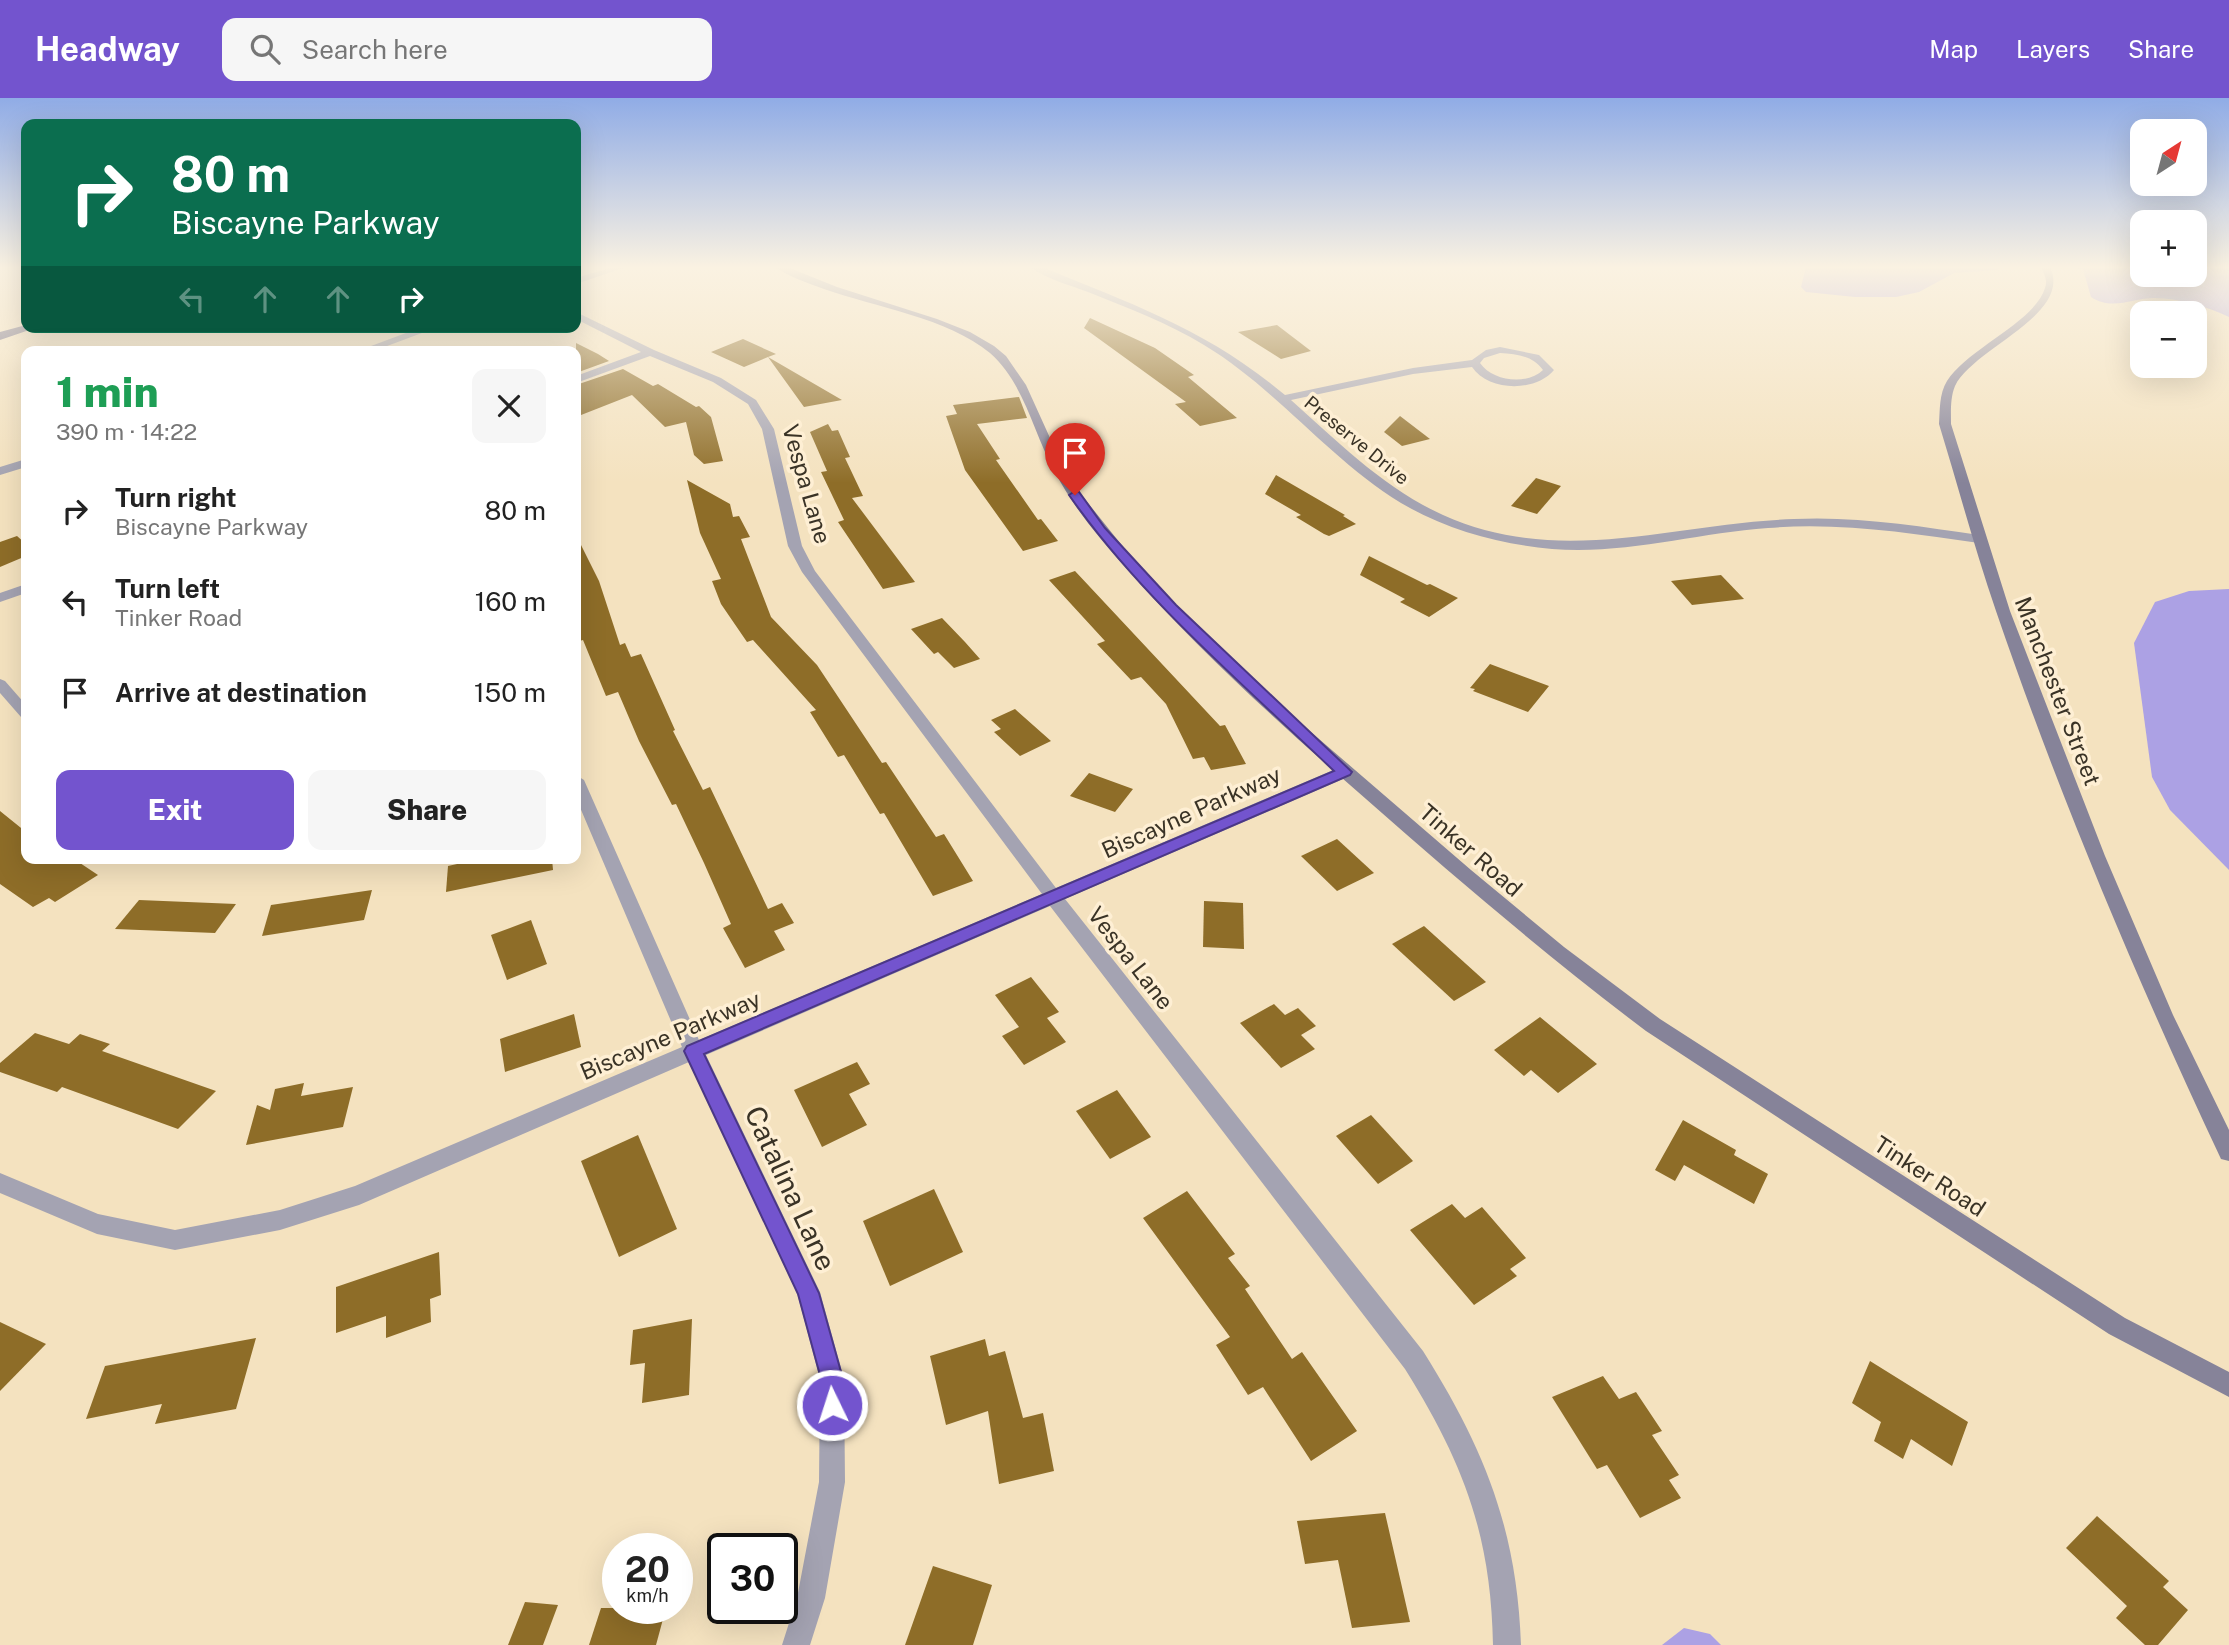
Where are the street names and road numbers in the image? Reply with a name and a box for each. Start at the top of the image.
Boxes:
street label: Preserve Drive [1300,391,1414,489]
street label: Vespa Lane [777,421,837,547]
street label: Manchester Street [2010,593,2106,789]
street label: Biscayne Parkway [1097,760,1285,864]
street label: Tinker Road [1414,798,1528,902]
street label: Vespa Lane [1083,901,1179,1015]
street label: Biscayne Parkway [576,985,764,1085]
street label: Catalina Lane [739,1101,843,1275]
street label: Tinker Road [1869,1130,1991,1222]

